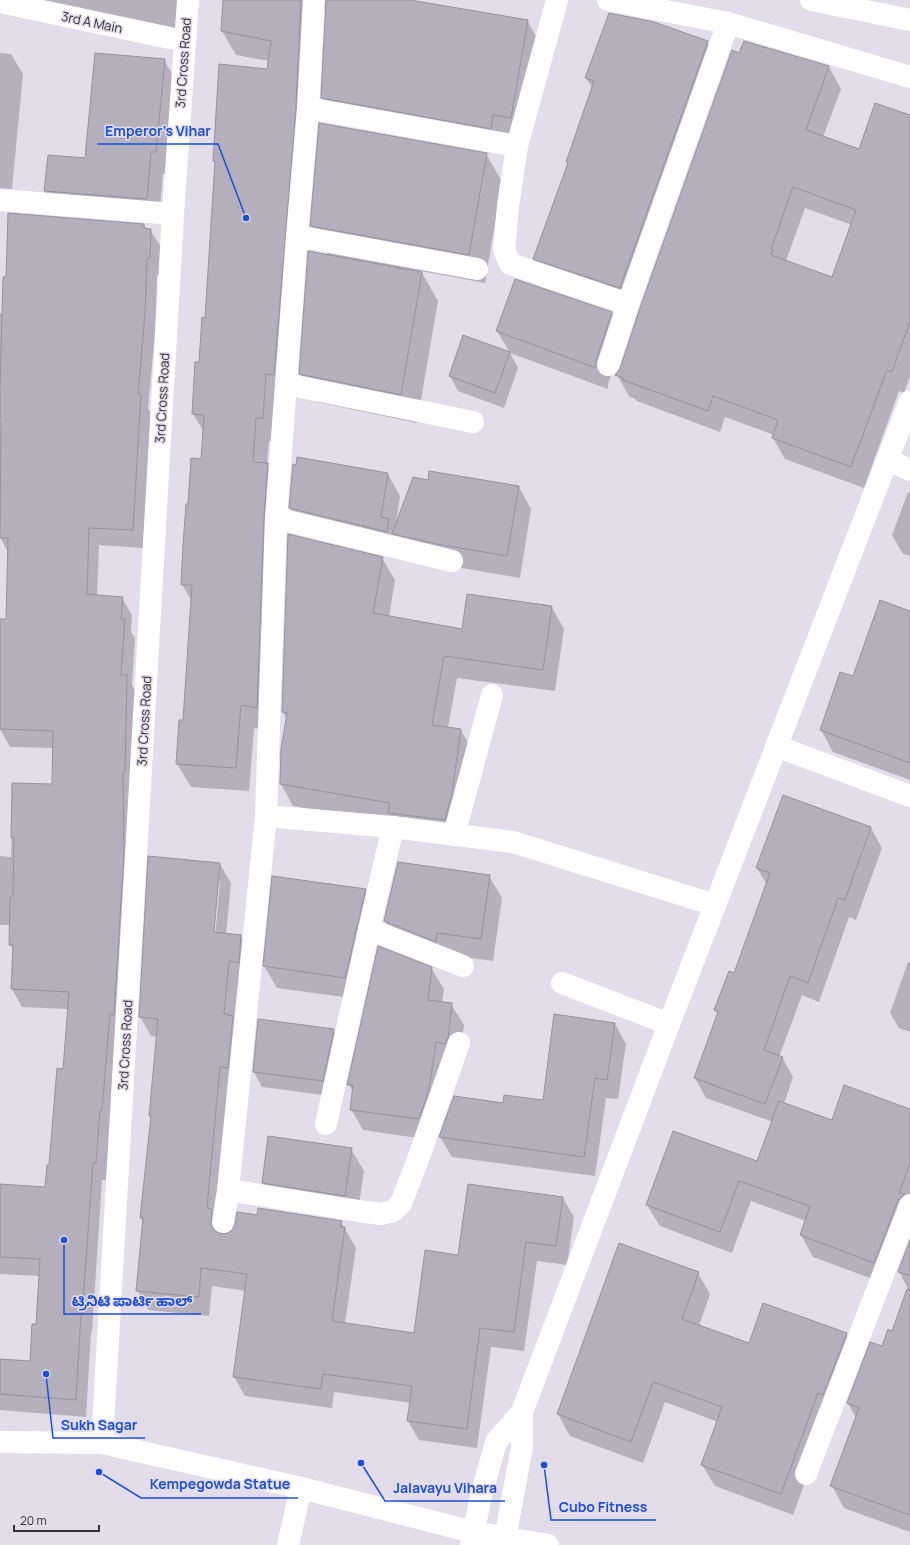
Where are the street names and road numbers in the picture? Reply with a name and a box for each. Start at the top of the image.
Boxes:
street label: 3rd A Main [60,7,124,37]
street label: 3rd Cross Road [171,17,195,109]
street label: 3rd Cross Road [151,352,173,444]
street label: 3rd Cross Road [133,675,155,767]
street label: 3rd Cross Road [114,999,136,1091]

